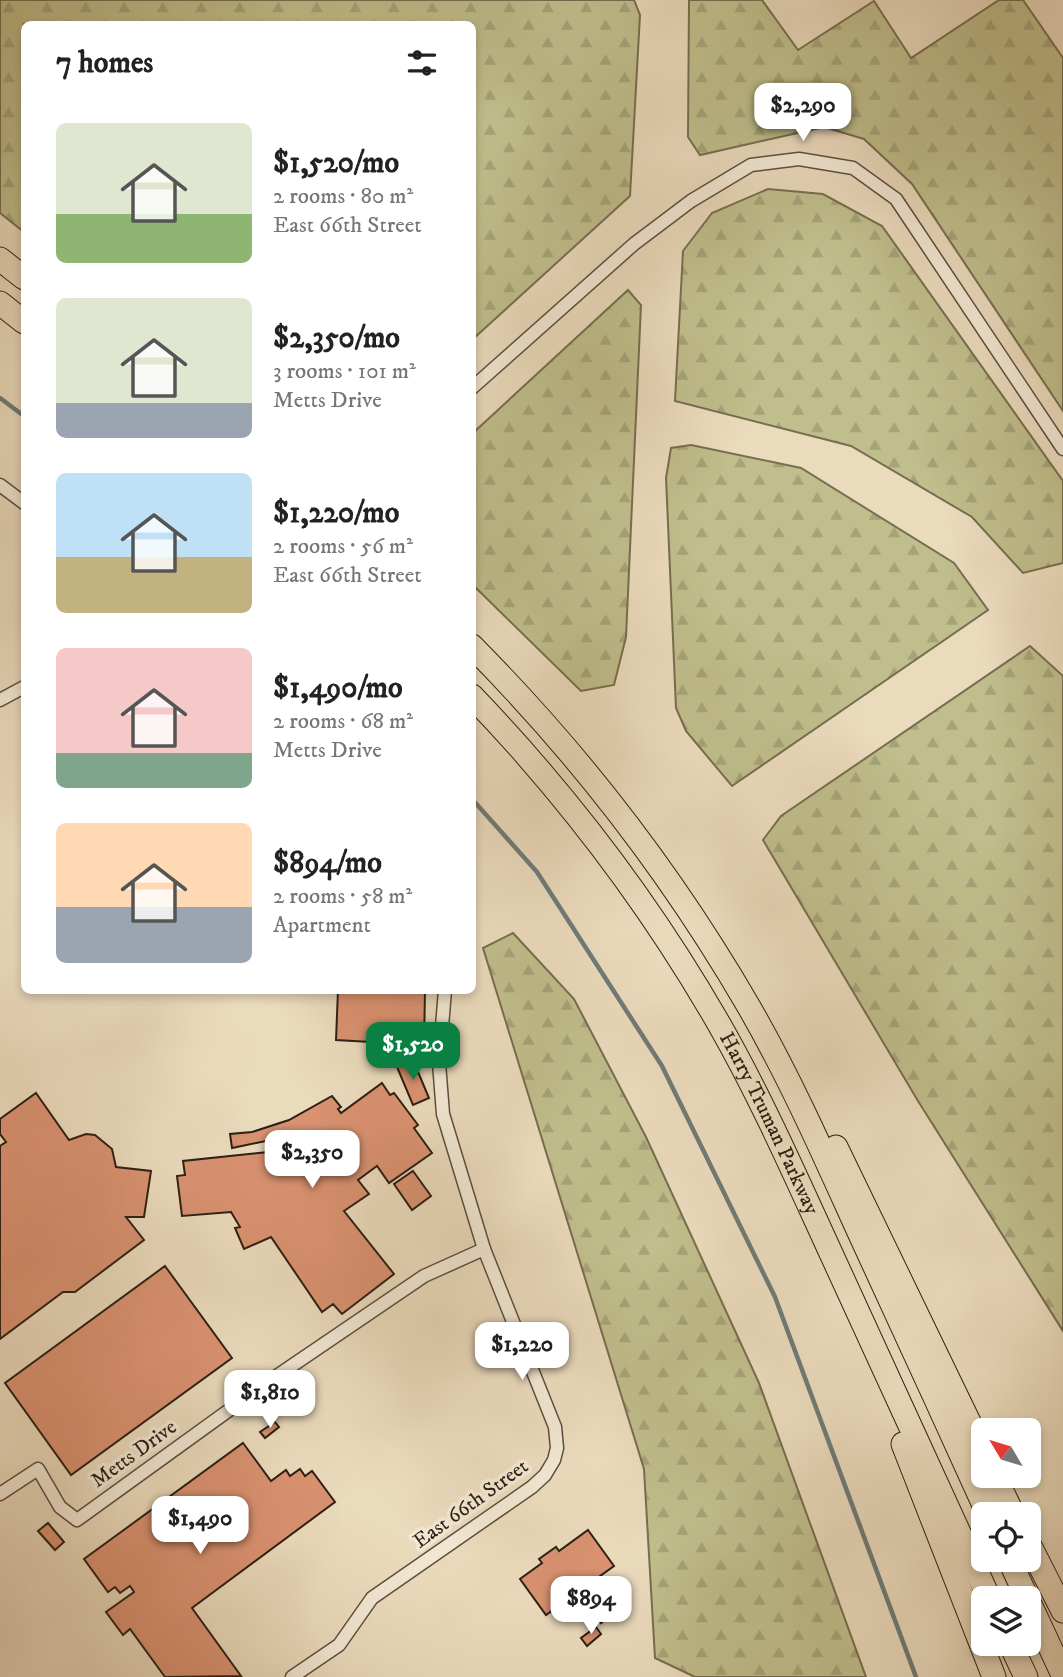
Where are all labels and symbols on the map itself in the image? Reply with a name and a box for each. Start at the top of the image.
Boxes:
pin: $2,290 [746,83,860,143]
pin: $1,520 [356,1023,470,1082]
street label: Harry Truman Parkway [713,1028,825,1220]
pin: $2,350 [255,1130,369,1190]
pin: $1,220 [465,1322,579,1382]
pin: $1,810 [213,1370,327,1430]
street label: Metts Drive [86,1414,182,1494]
north arrow [971,1418,1041,1488]
street label: East 66th Street [408,1453,534,1554]
pin: $1,490 [143,1496,257,1556]
pin: $894 [550,1576,632,1636]

